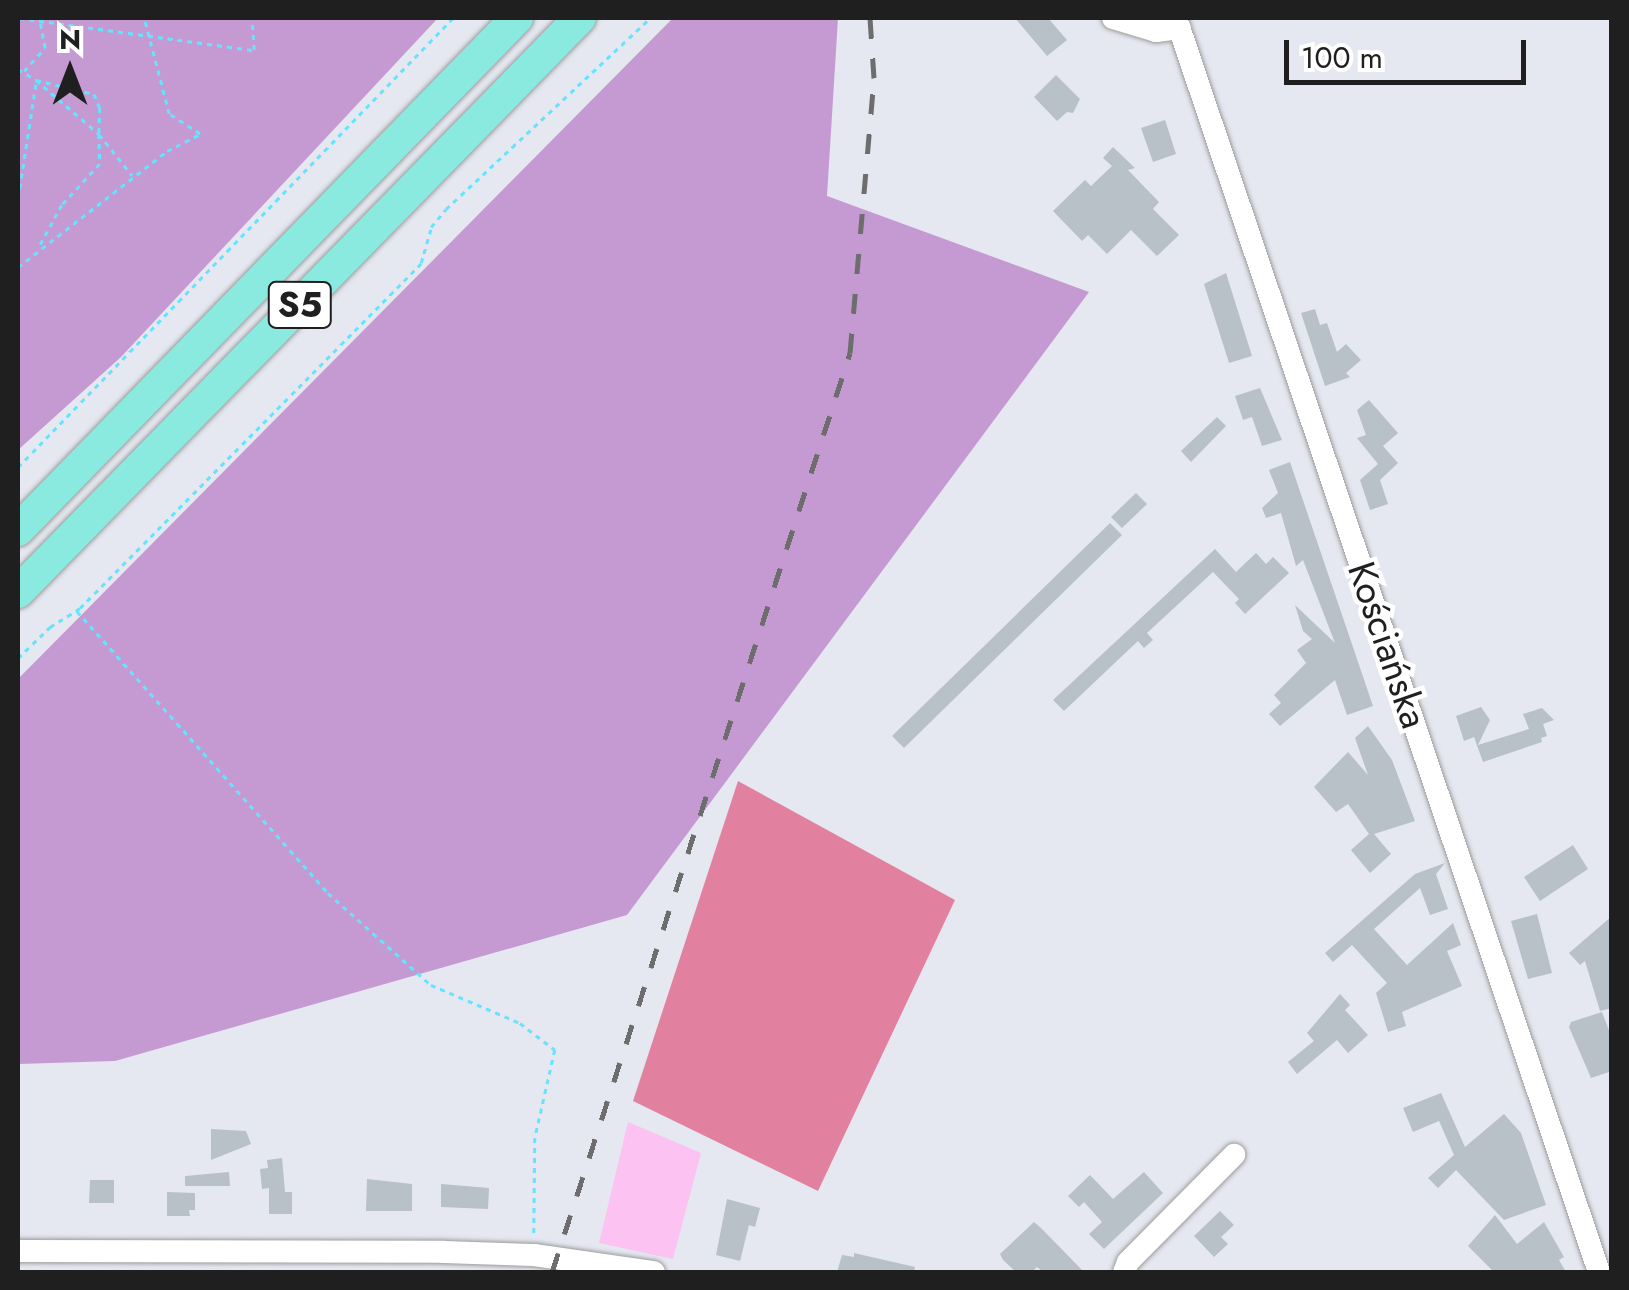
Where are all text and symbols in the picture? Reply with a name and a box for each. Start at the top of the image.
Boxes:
text: N [59,19,81,60]
north arrow [20,20,120,120]
scale bar [1289,20,1532,82]
text: 100 m [1301,36,1383,79]
road number: S5 [268,275,332,335]
street label: Kościańska [1338,556,1438,734]

